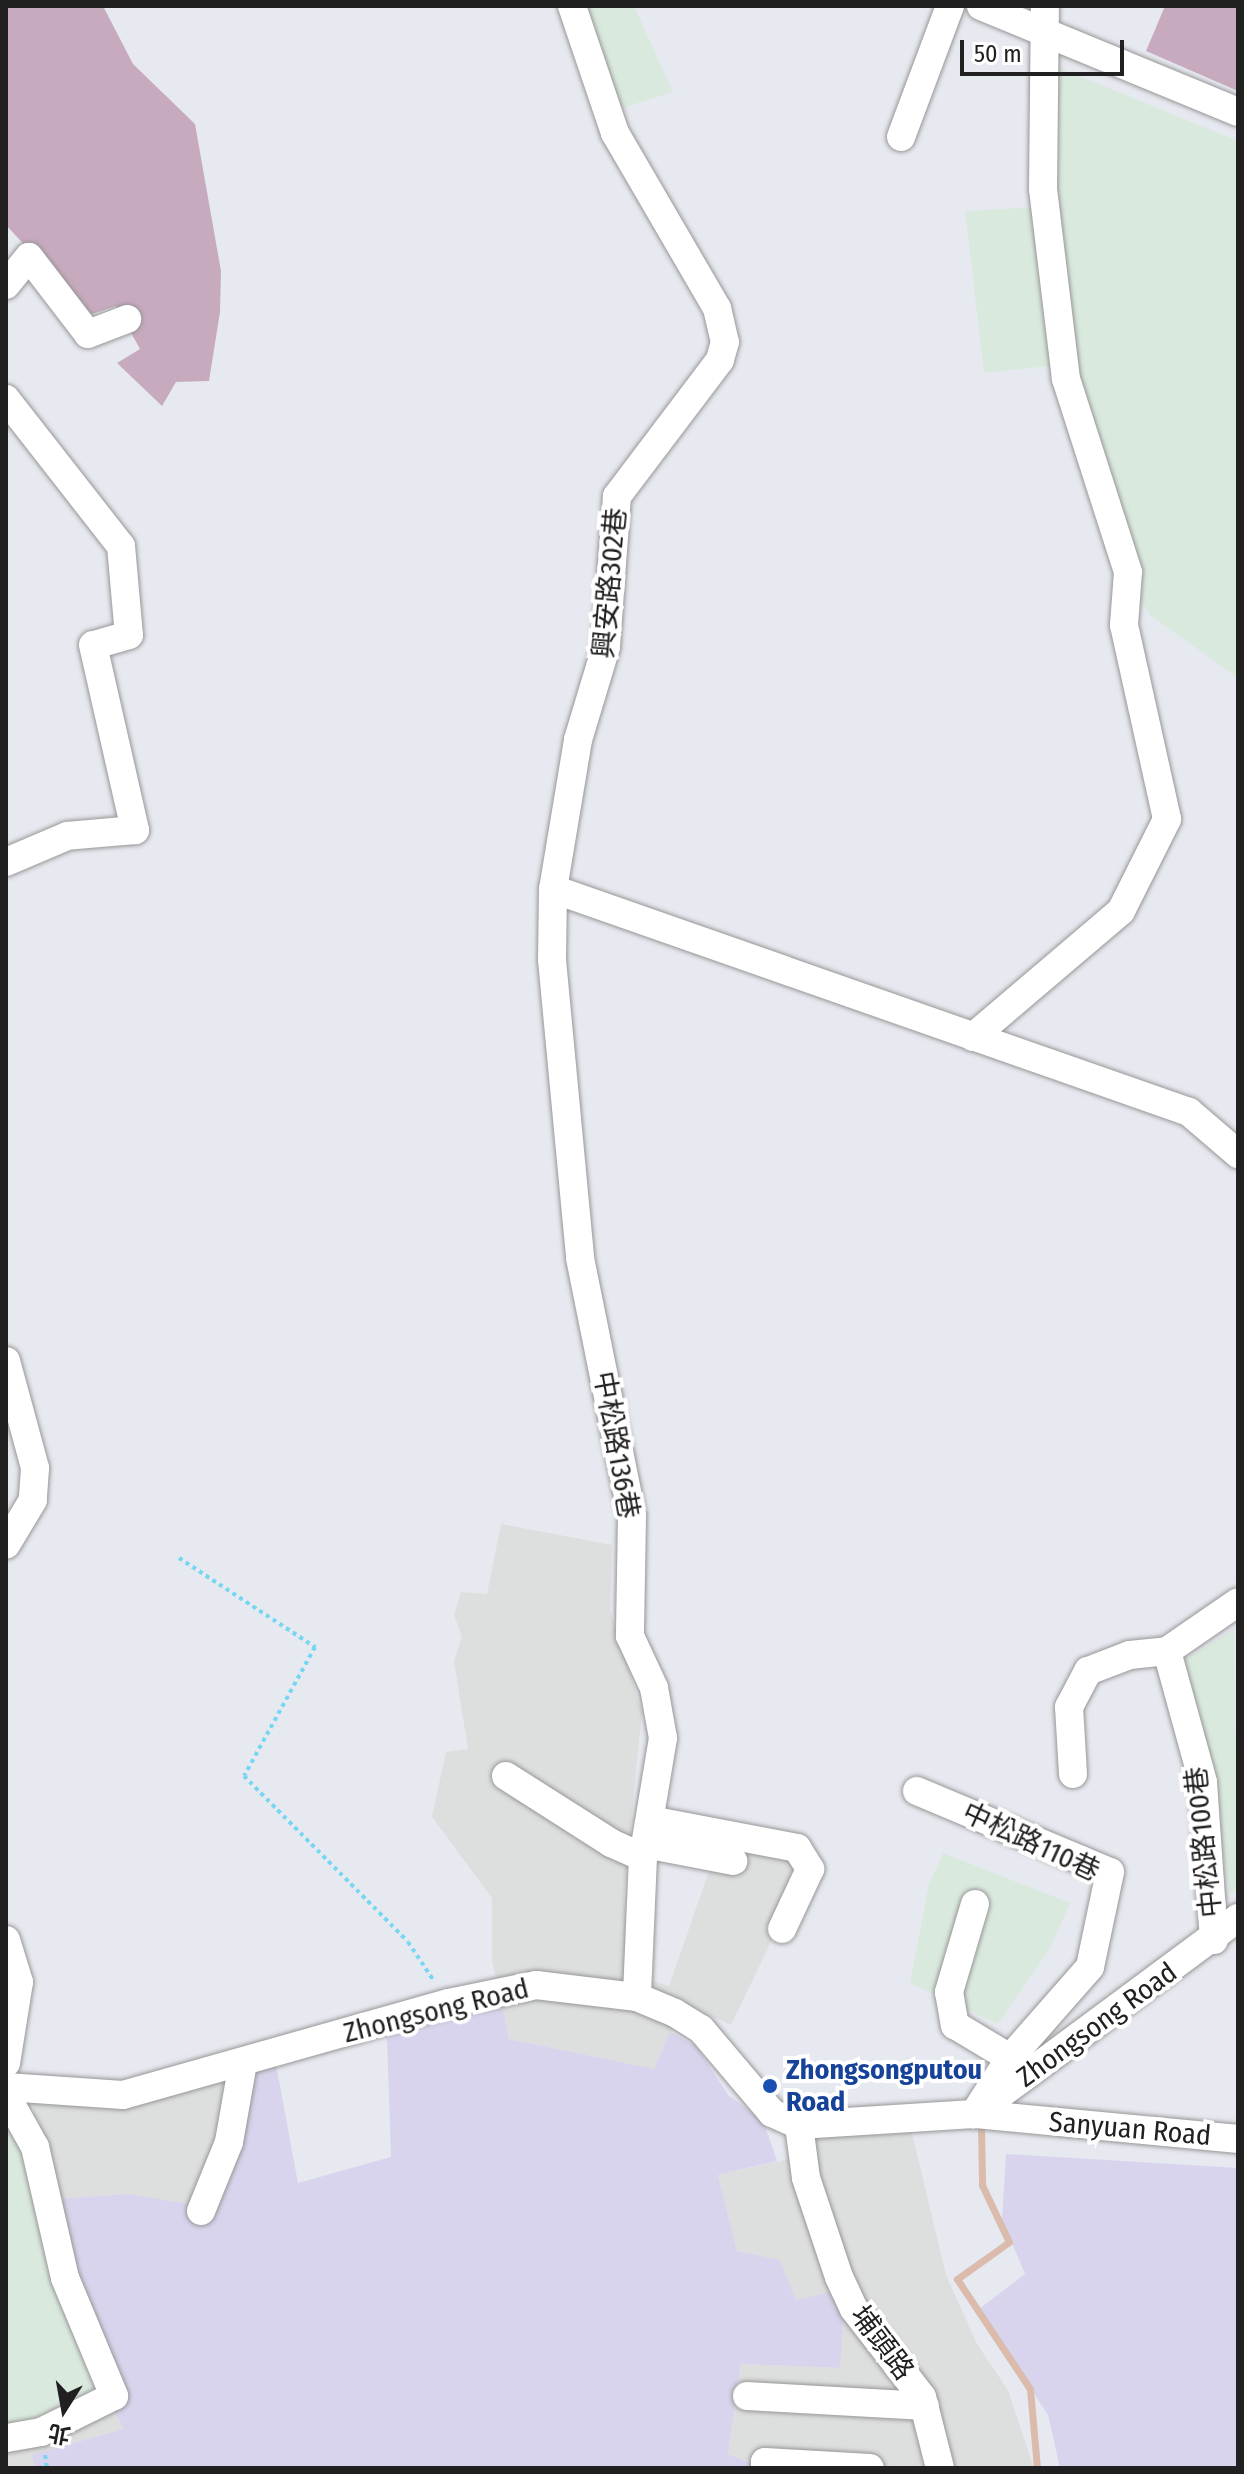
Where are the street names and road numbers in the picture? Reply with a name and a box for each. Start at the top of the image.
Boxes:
street label: 興安路302巷 [587,506,633,660]
street label: 中松路136巷 [586,1368,646,1522]
street label: 中松路100巷 [1179,1765,1229,1919]
street label: 中松路110巷 [957,1795,1105,1889]
street label: Zhongsong Road [1010,1956,1184,2094]
street label: Zhongsong Road [340,1972,532,2050]
street label: Sanyuan Road [1048,2105,1212,2153]
street label: 埔頭路 [843,2299,921,2387]

